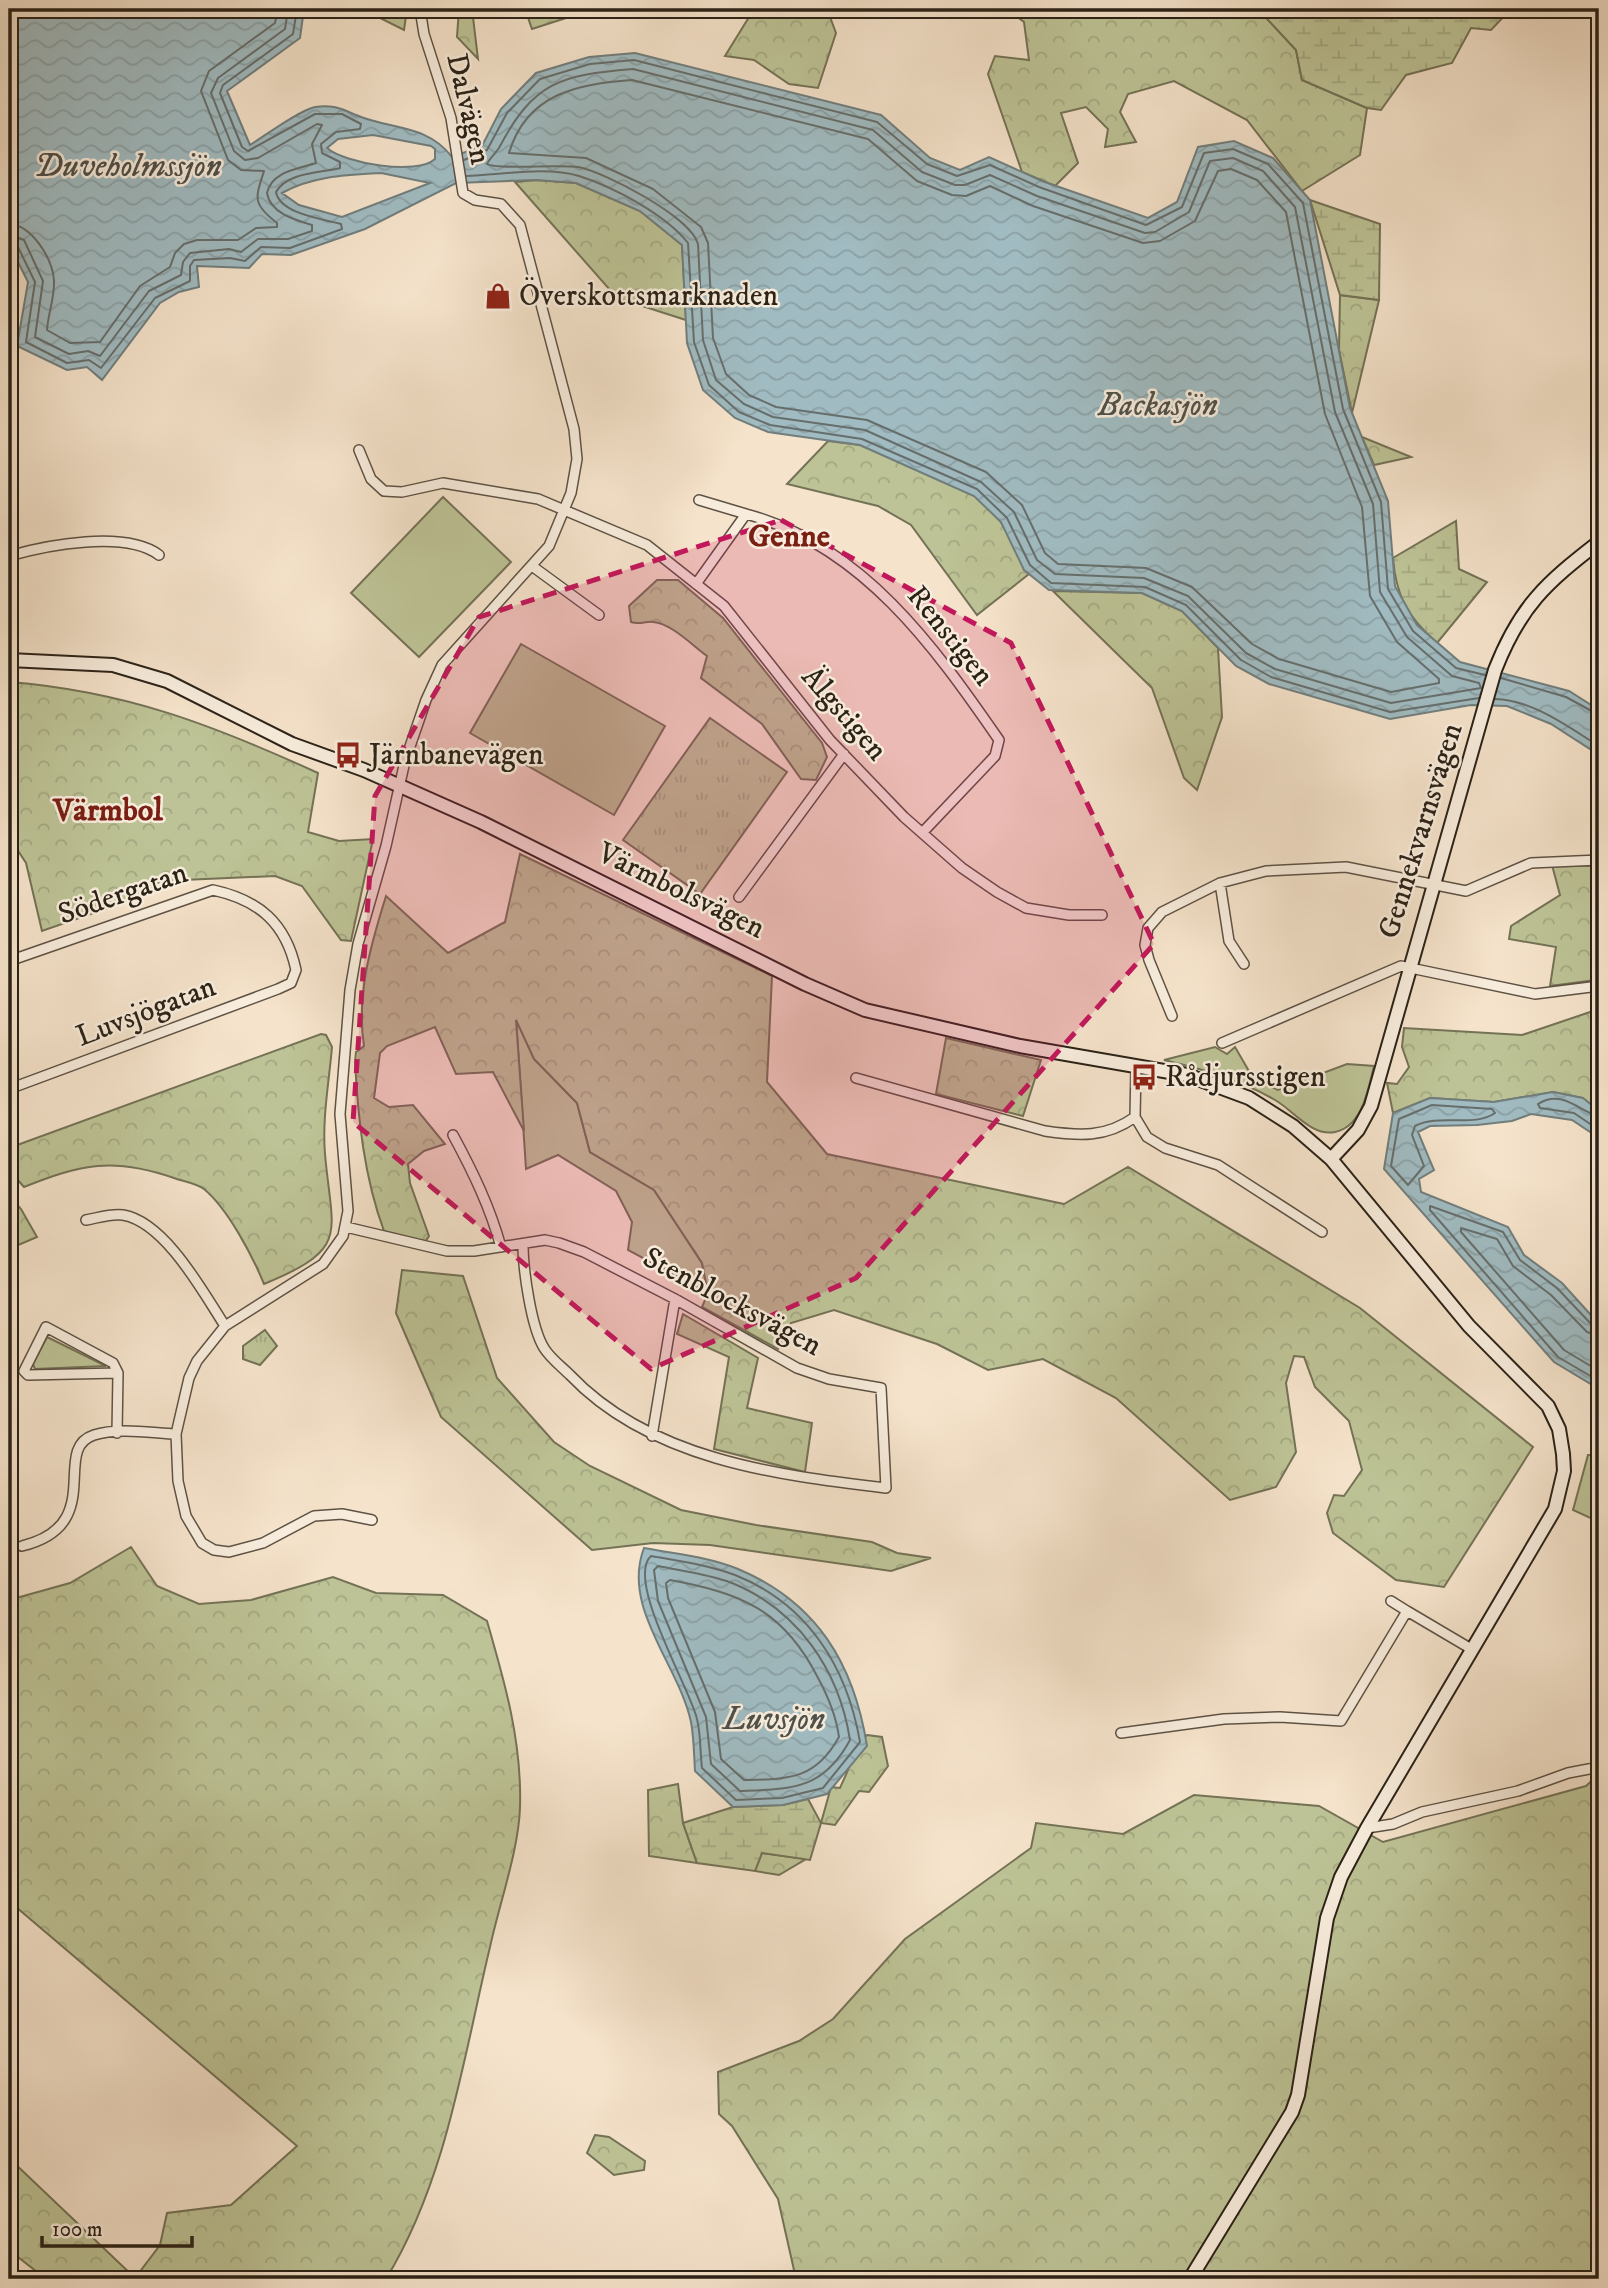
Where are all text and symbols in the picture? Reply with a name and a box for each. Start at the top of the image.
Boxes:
street label: Dalvägen [437,50,499,168]
water label: Duveholmssjön [34,147,222,187]
place label: Överskottsmarknaden [519,277,778,315]
shop icon: Överskottsmarknaden [483,281,513,311]
water label: Backasjön [1097,386,1218,426]
district label: Genne [748,517,830,557]
street label: Renstigen [899,579,1002,694]
street label: Älgstigen [793,659,896,769]
street label: Gennekvarnsvägen [1371,718,1471,943]
place label: Järnbanevägen [366,737,544,774]
bus stop icon: Järnbanevägen [333,740,363,770]
district label: Värmbol [51,791,163,831]
street label: Värmbolsvägen [590,834,771,948]
street label: Södergatan [54,855,193,933]
street label: Luvsjögatan [71,968,221,1056]
place label: Rådjursstigen [1165,1059,1326,1096]
bus stop icon: Rådjursstigen [1129,1062,1159,1092]
street label: Stenblocksvägen [636,1239,828,1365]
water label: Luvsjön [721,1700,825,1740]
scale bar [42,2204,192,2248]
text: 100 m [52,2217,103,2243]

